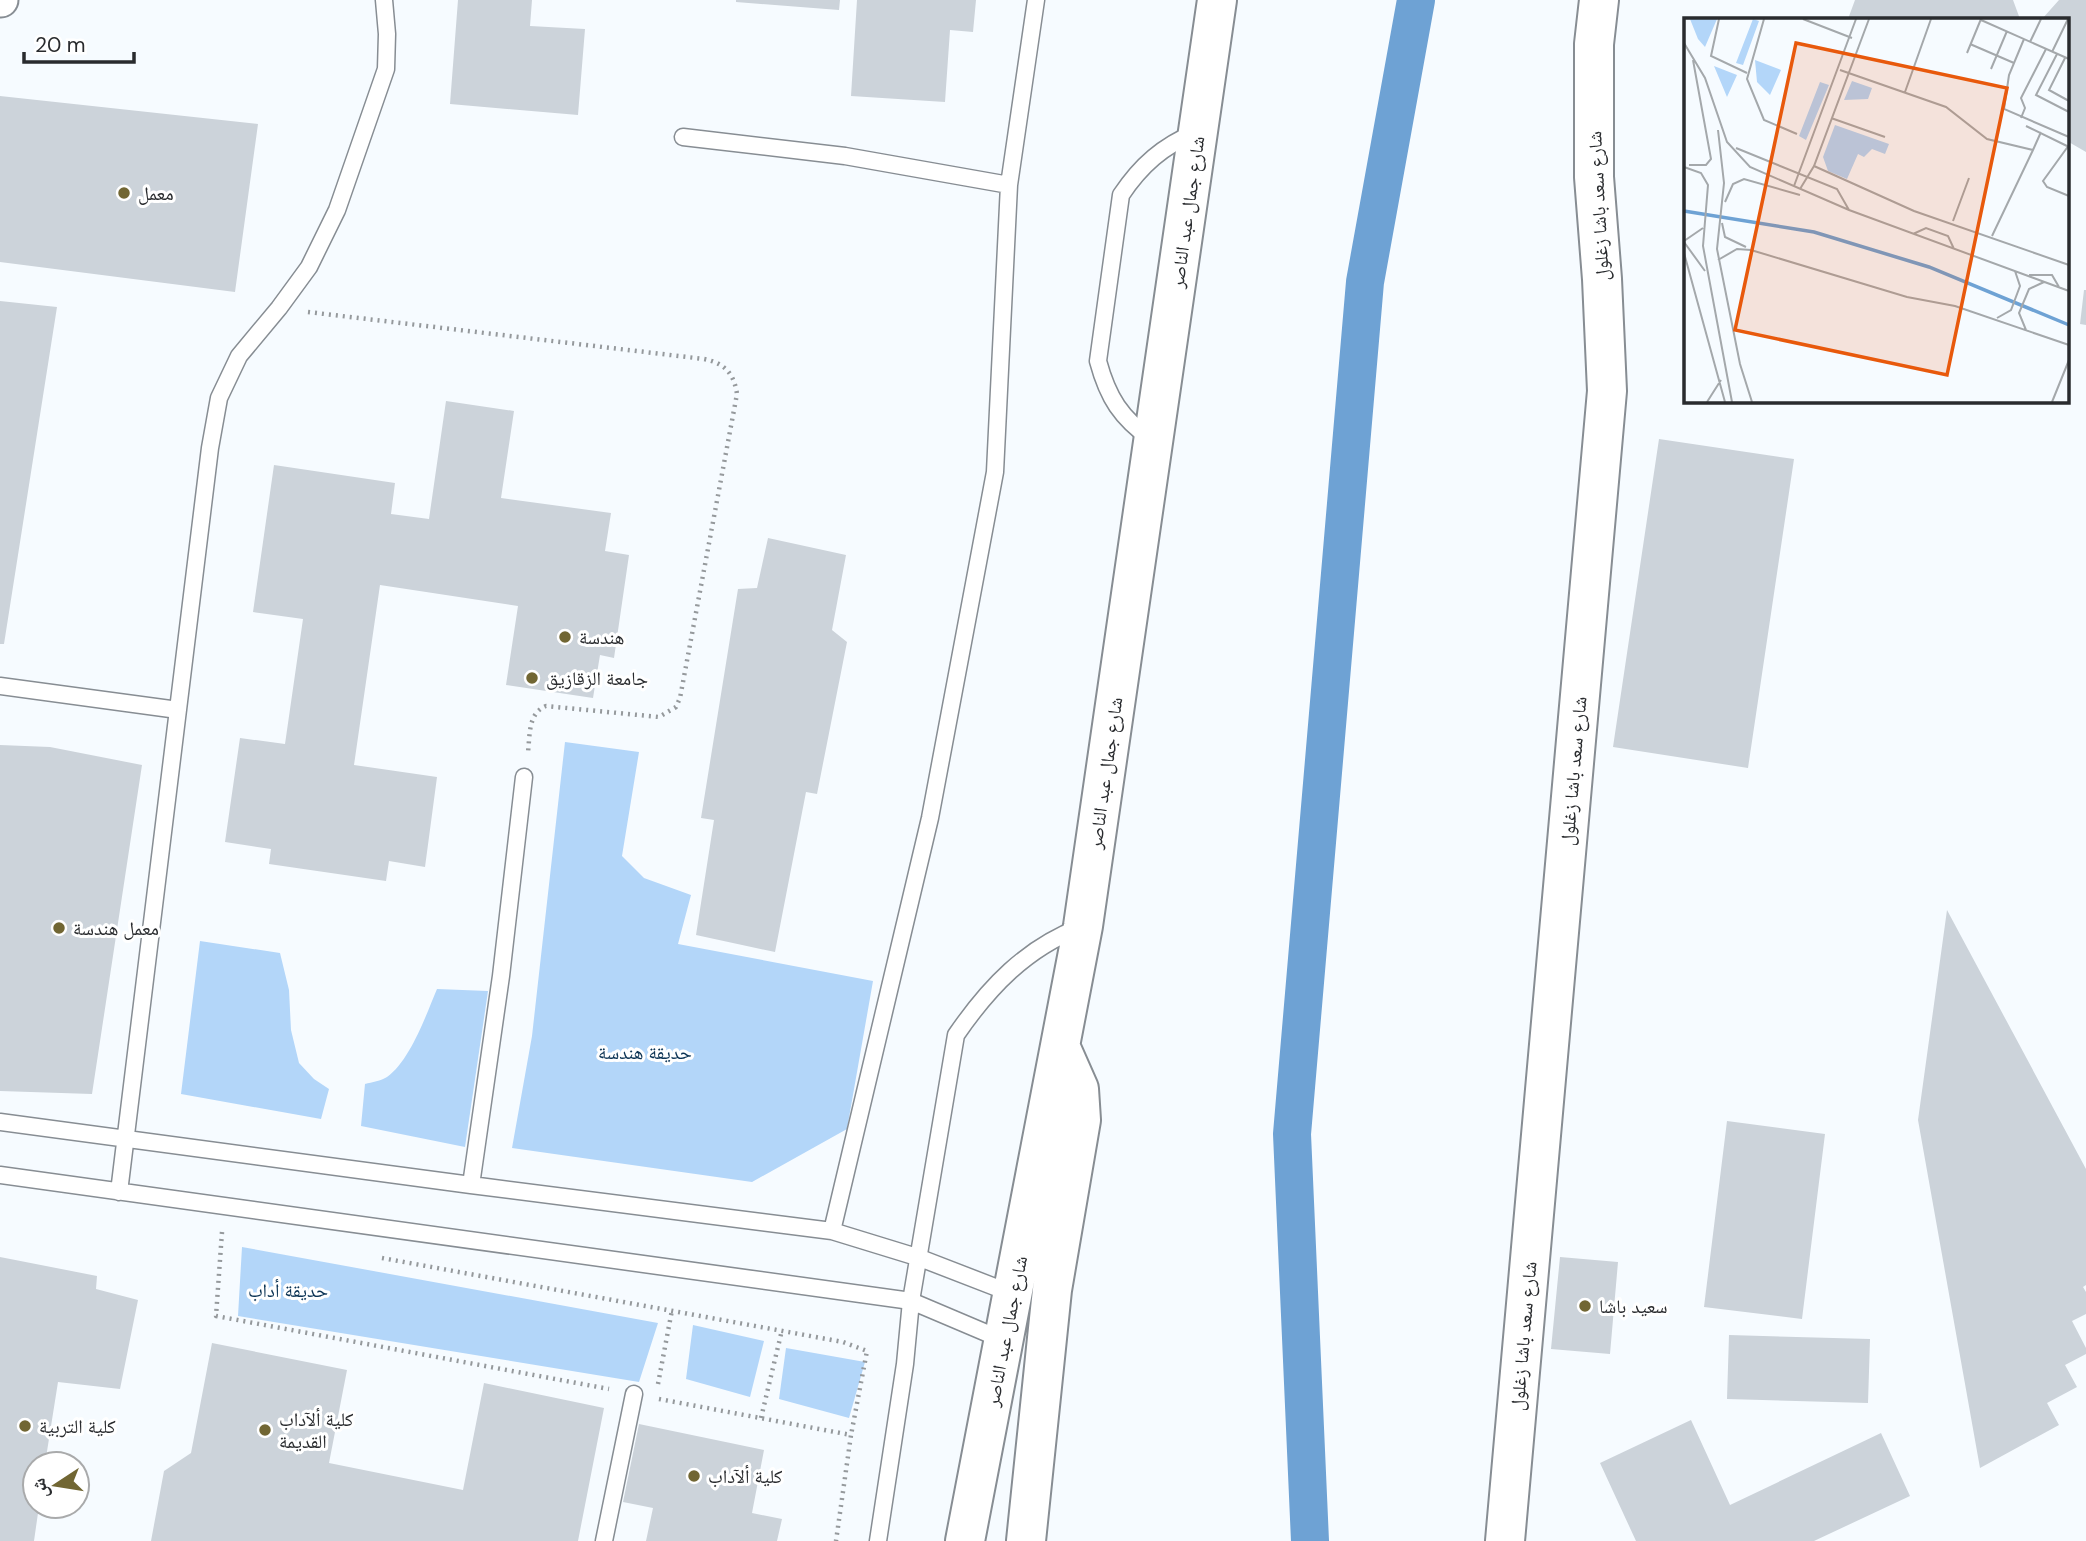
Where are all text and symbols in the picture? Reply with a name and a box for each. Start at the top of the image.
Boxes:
inset map [1684,18,2068,402]
scale bar [24,21,135,65]
text: 20 m [35,31,86,59]
street label: شارع سعد باشا زغلول [1582,131,1615,281]
street label: شارع جمال عبد الناصر [1164,135,1211,291]
place label: معمل [138,181,174,206]
marker: معمل [116,185,132,201]
place label: هندسة [579,625,624,650]
marker: هندسة [557,629,573,645]
place label: جامعة الزقازيق [546,666,648,691]
marker: جامعة الزقازيق [524,670,540,686]
street label: شارع سعد باشا زغلول [1555,695,1592,847]
street label: شارع جمال عبد الناصر [1082,696,1129,852]
place label: معمل هندسة [73,916,159,941]
marker: معمل هندسة [51,920,67,936]
park label: حديقة هندسة [598,1040,692,1065]
street label: شارع جمال عبد الناصر [979,1254,1033,1410]
street label: شارع سعد باشا زغلول [1505,1260,1542,1412]
park label: حديقة أداب [248,1278,328,1303]
place label: سعيد باشا [1599,1294,1668,1319]
marker: سعيد باشا [1577,1298,1593,1314]
place label: كلية ألآداب القديمة [279,1407,354,1454]
place label: كلية التربية [39,1414,116,1439]
marker: كلية التربية [17,1418,33,1434]
marker: كلية ألآداب القديمة [257,1422,273,1438]
north arrow [21,1450,91,1520]
place label: كلية ألآداب [708,1464,783,1489]
marker: كلية ألآداب [686,1468,702,1484]
text: ش [26,1476,54,1501]

